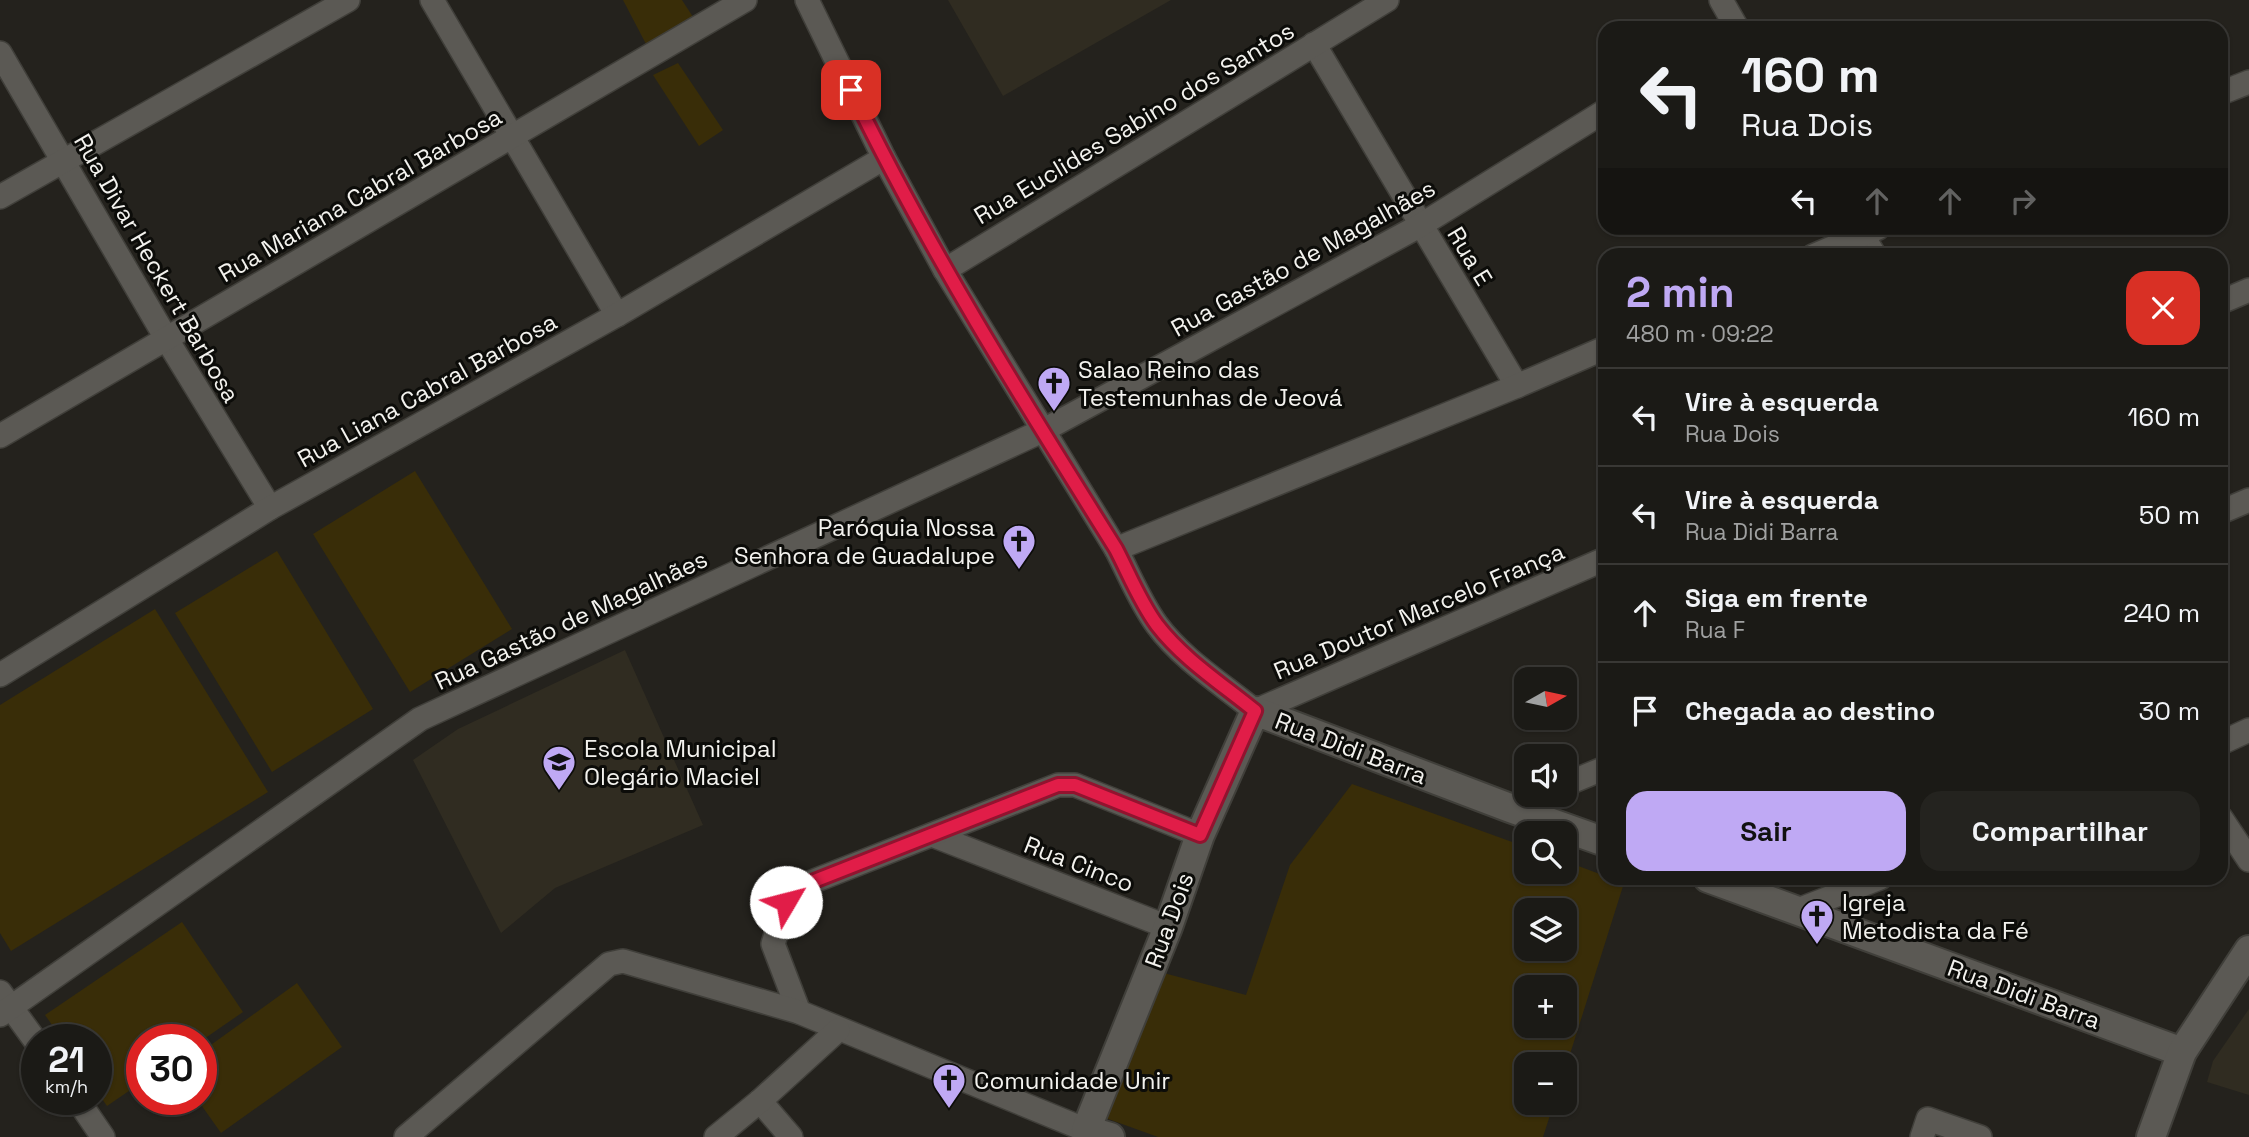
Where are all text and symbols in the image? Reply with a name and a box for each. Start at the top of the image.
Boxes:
street label: Rua Euclides Sabino dos Santos [968,15,1300,231]
text: 160 m [1741,44,1879,106]
icon: left [1626,49,1717,140]
pin [821,60,881,120]
icon: arrive [832,71,870,109]
street label: Rua Mariana Cabral Barbosa [213,101,507,289]
text: Rua Dois [1741,105,1873,145]
street label: Rua Divar Heckert Barbosa [67,128,247,408]
street label: Rua Gastão de Magalhães [1165,172,1441,344]
icon: left [1785,182,1823,220]
icon: ahead [1858,182,1896,220]
icon: ahead [1931,182,1969,220]
icon: right [2004,182,2042,220]
street label: Rua E [1440,221,1500,291]
text: 2 min [1626,266,1735,319]
button: close [2126,271,2200,345]
street label: Rua Liana Cabral Barbosa [292,306,562,474]
text: 480 m · 09:22 [1626,319,1774,349]
place label: Salao Reino das Testemunhas de Jeová [1078,354,1343,413]
church icon: Salao Reino das Testemunhas de Jeová [1035,364,1073,413]
text: Vire à esquerda [1685,385,1879,419]
icon: left [1626,398,1664,436]
text: 160 m [2128,400,2200,434]
text: Rua Dois [1685,419,1780,449]
text: Vire à esquerda [1685,483,1879,517]
icon: left [1626,496,1664,534]
text: 50 m [2139,498,2200,532]
place label: Paróquia Nossa Senhora de Guadalupe [734,512,995,571]
text: Rua Didi Barra [1685,517,1839,547]
church icon: Paróquia Nossa Senhora de Guadalupe [1000,522,1038,571]
street label: Rua Doutor Marcelo França [1269,536,1569,686]
street label: Rua Gastão de Magalhães [430,543,712,697]
text: Siga em frente [1685,581,1868,615]
icon: ahead [1626,594,1664,632]
text: 240 m [2123,596,2200,630]
text: Rua F [1685,615,1745,645]
north arrow [1514,667,1577,730]
map controls [1514,667,1577,1115]
icon: arrive [1626,692,1664,730]
text: Chegada ao destino [1685,694,1935,728]
text: 30 m [2139,694,2200,728]
street label: Rua Didi Barra [1271,705,1432,791]
place label: Escola Municipal Olegário Maciel [584,733,777,792]
school or university icon: Escola Municipal Olegário Maciel [540,743,578,792]
button: sound [1514,744,1577,807]
button: Sair [1626,791,1906,871]
button: Compartilhar [1920,791,2200,871]
button: search [1514,821,1577,884]
street label: Rua Cinco [1020,829,1138,899]
position arrow [749,865,823,939]
street label: Rua Dois [1137,868,1201,972]
place label: Igreja Metodista da Fé [1842,887,2029,946]
church icon: Igreja Metodista da Fé [1798,897,1836,946]
button: layers [1514,898,1577,961]
street label: Rua Didi Barra [1943,952,2105,1036]
button: + [1514,975,1577,1038]
speed limit sign: 30 [126,1024,217,1115]
text: 21 [48,1038,85,1082]
button: − [1514,1052,1577,1115]
church icon: Comunidade Unir [930,1061,968,1110]
place label: Comunidade Unir [974,1065,1170,1096]
text: km/h [45,1075,88,1098]

